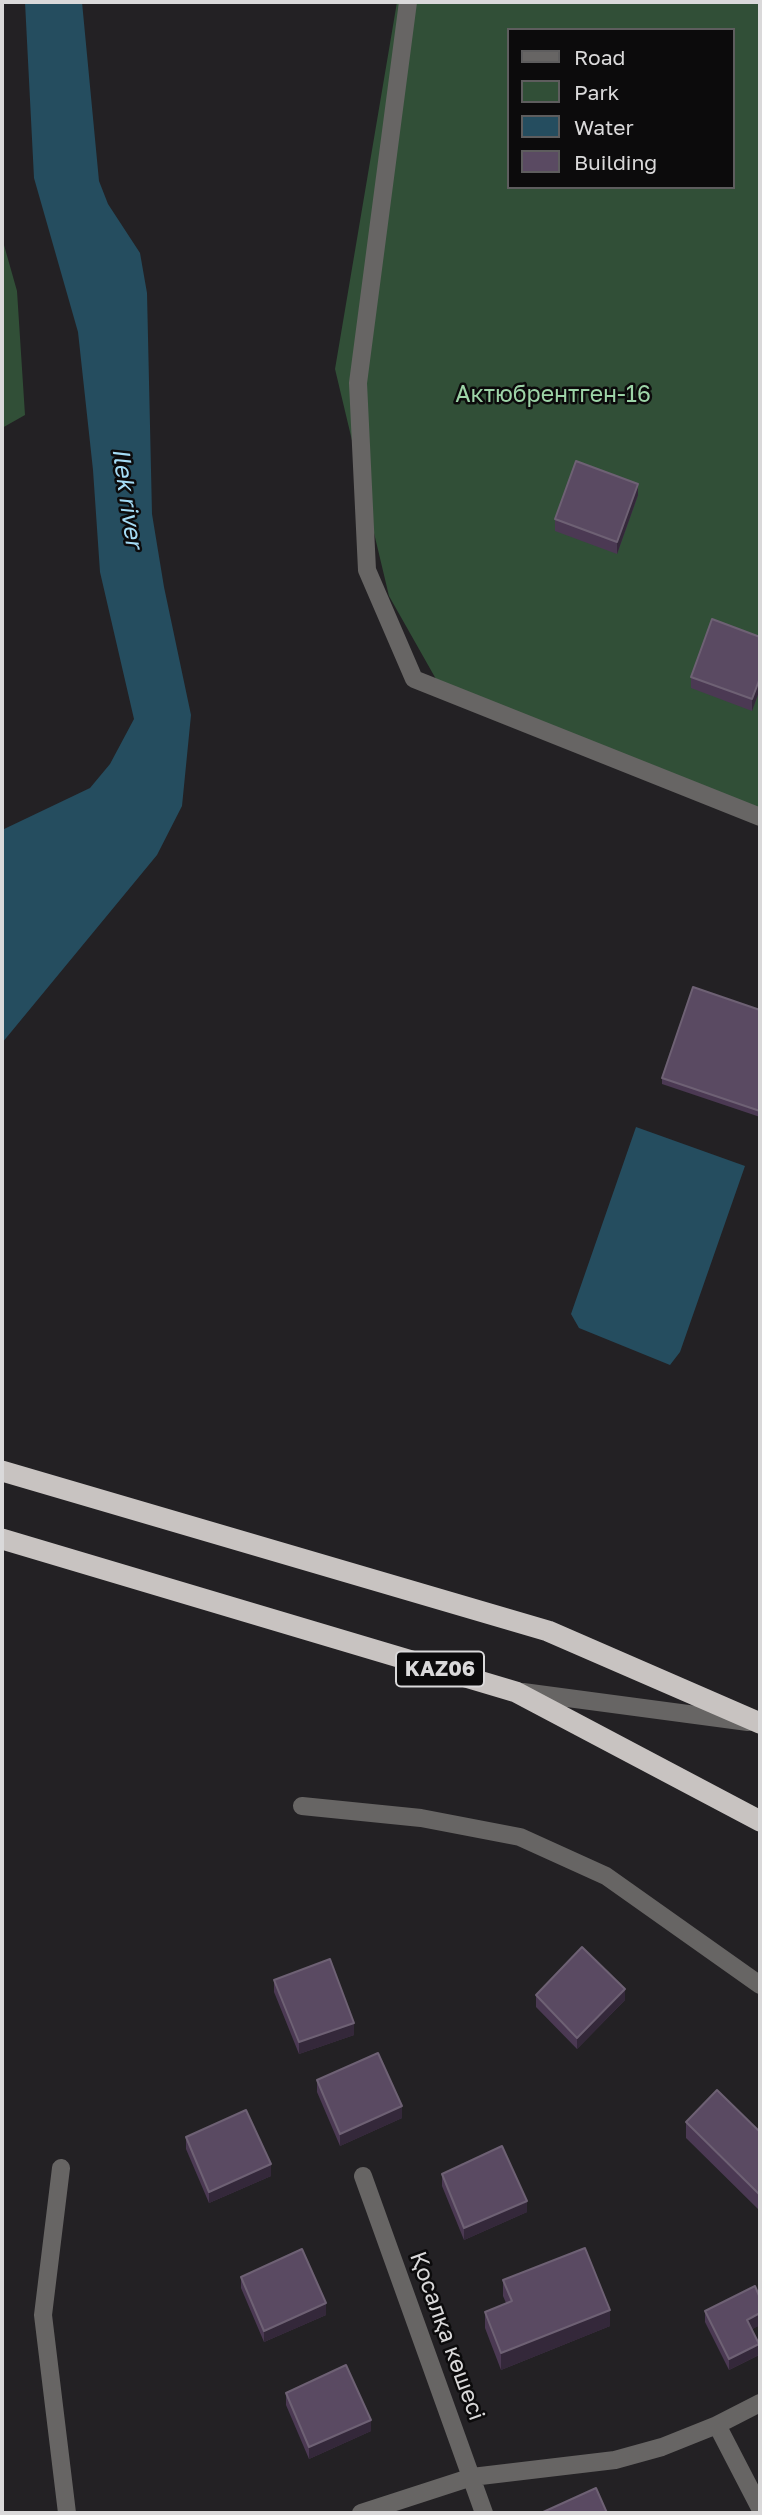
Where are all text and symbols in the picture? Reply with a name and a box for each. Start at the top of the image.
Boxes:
legend [506,28,734,189]
text: Road [574,44,625,70]
text: Park [574,79,619,105]
text: Water [574,114,634,140]
text: Building [574,149,657,175]
park label: Актюбрентген-16 [455,381,651,409]
water label: Ilek river [106,446,148,550]
road number: KАZ06 [396,1652,484,1686]
street label: Қосалқа көшесі [404,2248,490,2424]

